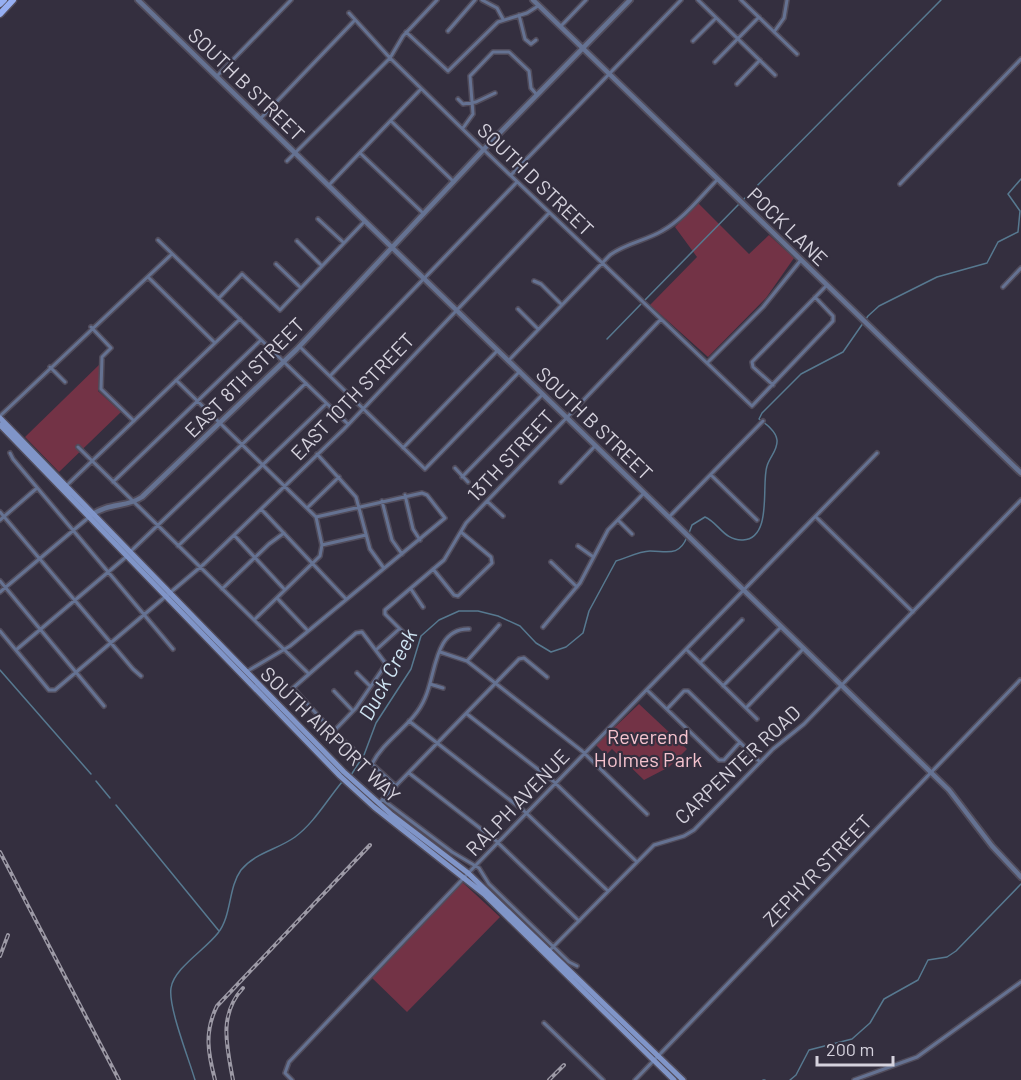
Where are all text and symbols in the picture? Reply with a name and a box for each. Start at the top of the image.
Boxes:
street label: SOUTH B STREET [184,22,310,146]
street label: SOUTH D STREET [473,117,599,241]
street label: POCK LANE [743,182,833,270]
street label: EAST 8TH STREET [179,312,309,442]
street label: EAST 10TH STREET [285,327,419,465]
street label: SOUTH B STREET [532,361,658,485]
street label: 13TH STREET [462,404,558,506]
water label: Duck Creek [353,623,422,724]
street label: SOUTH AIRPORT WAY [256,661,406,807]
street label: CARPENTER ROAD [669,700,805,828]
park label: Reverend Holmes Park [594,724,702,771]
street label: RALPH AVENUE [460,744,574,860]
street label: ZEPHYR STREET [758,809,876,931]
scale bar [817,1029,894,1067]
text: 200 m [826,1038,874,1060]

